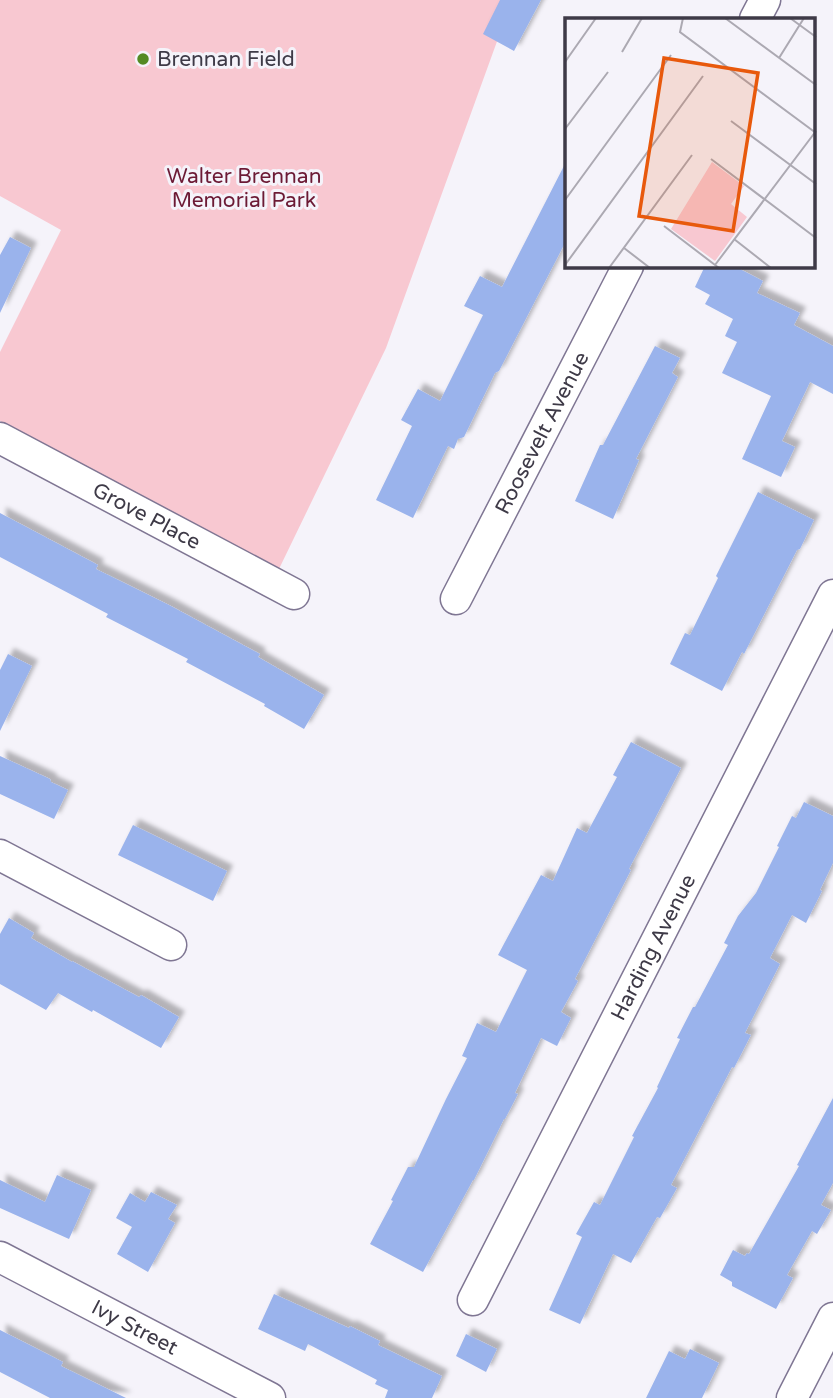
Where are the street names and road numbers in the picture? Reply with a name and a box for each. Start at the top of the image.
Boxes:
street label: Roosevelt Avenue [490,347,594,518]
street label: Grove Place [88,477,205,555]
street label: Harding Avenue [605,870,701,1025]
street label: Ivy Street [87,1295,182,1360]

